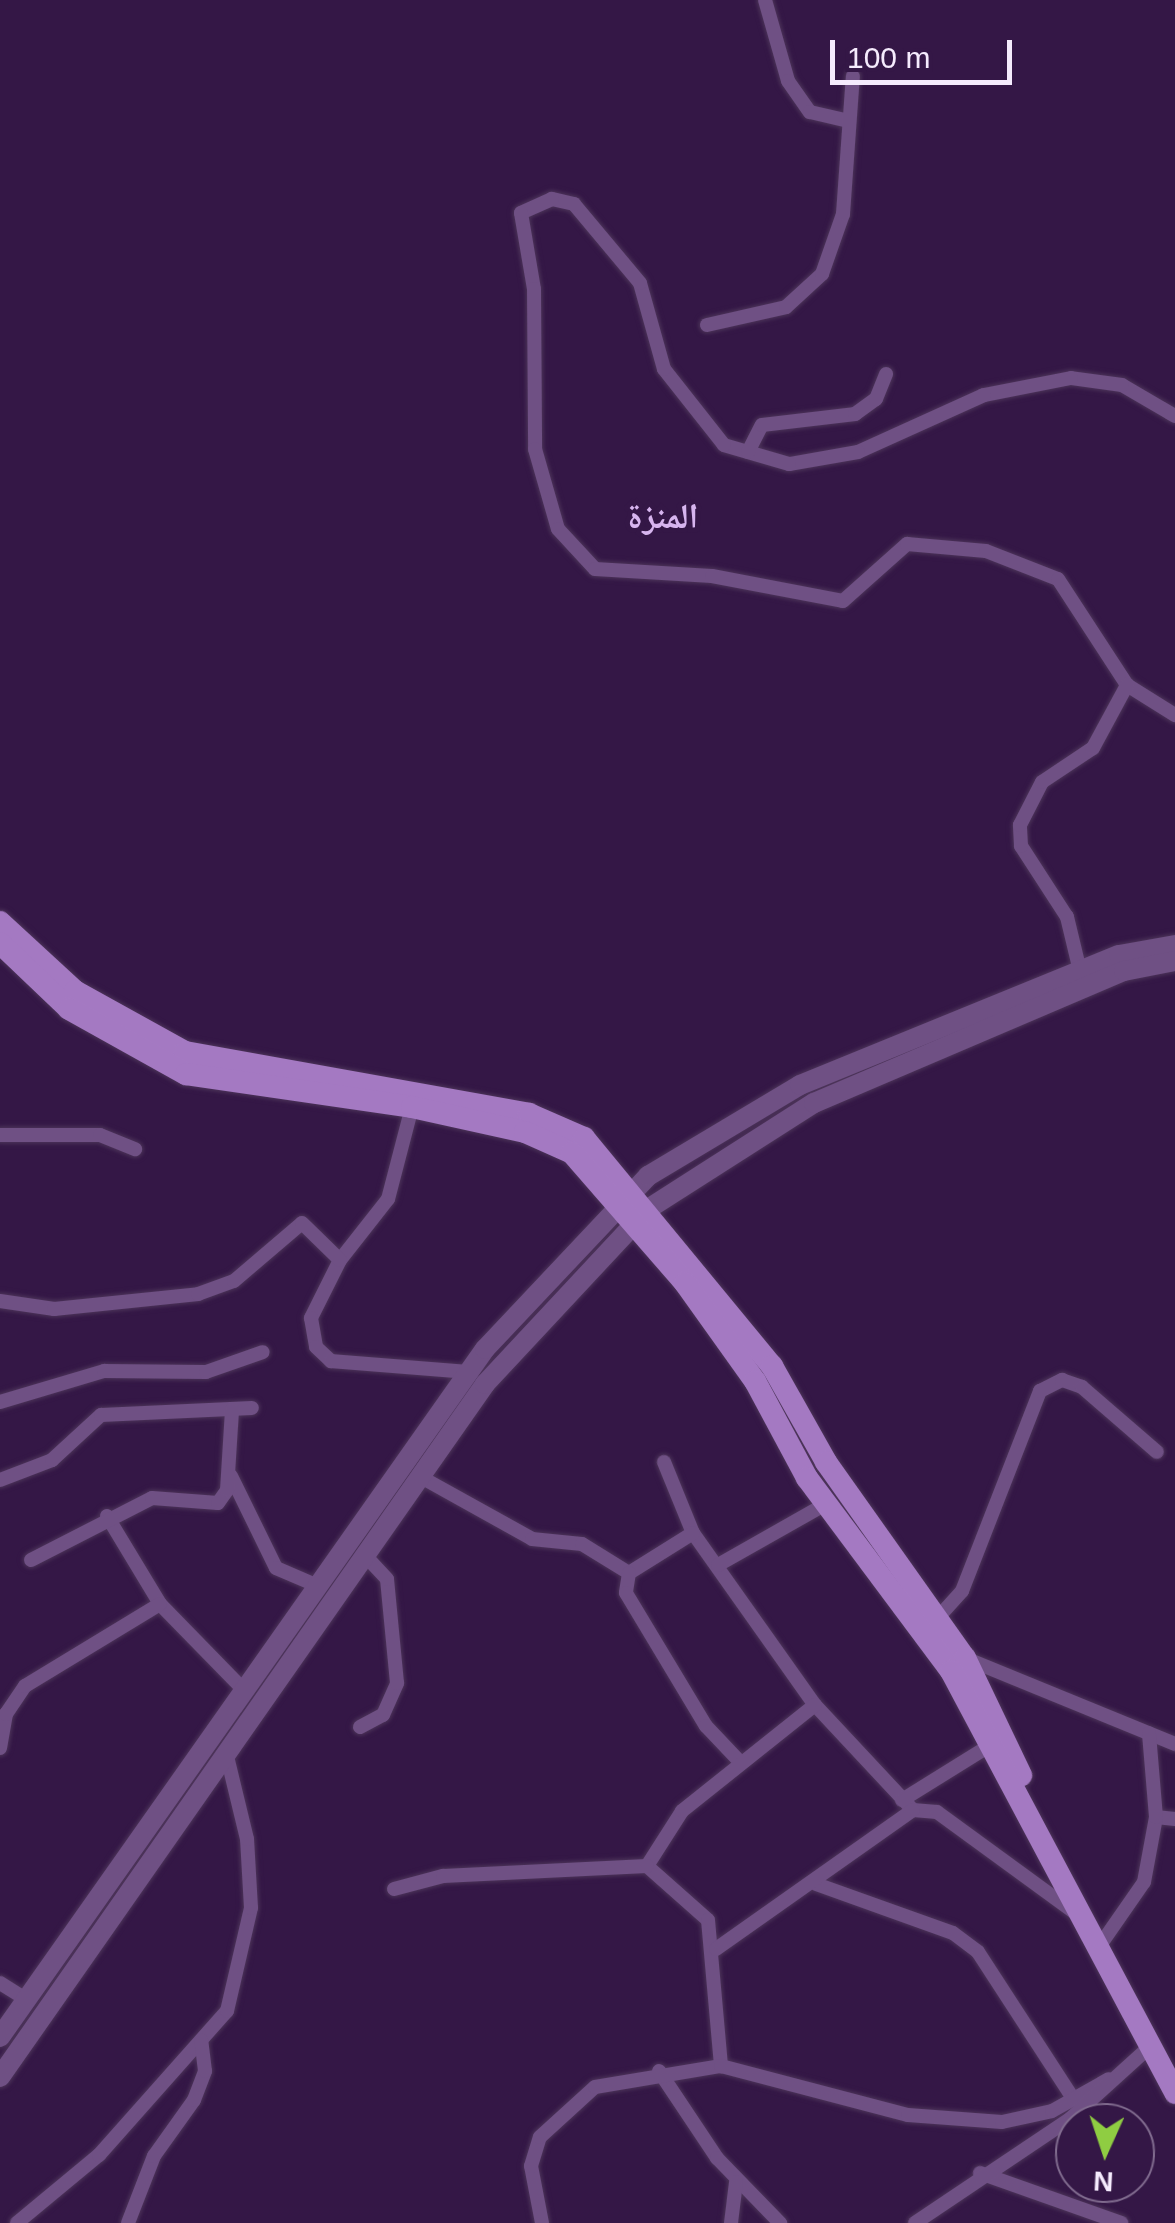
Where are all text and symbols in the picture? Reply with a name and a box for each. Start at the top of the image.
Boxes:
scale bar [835,20,1018,82]
text: 100 m [847,41,930,74]
district label: المنزة [628,495,698,537]
north arrow [1055,2103,1155,2203]
text: N [1093,2165,1114,2197]

